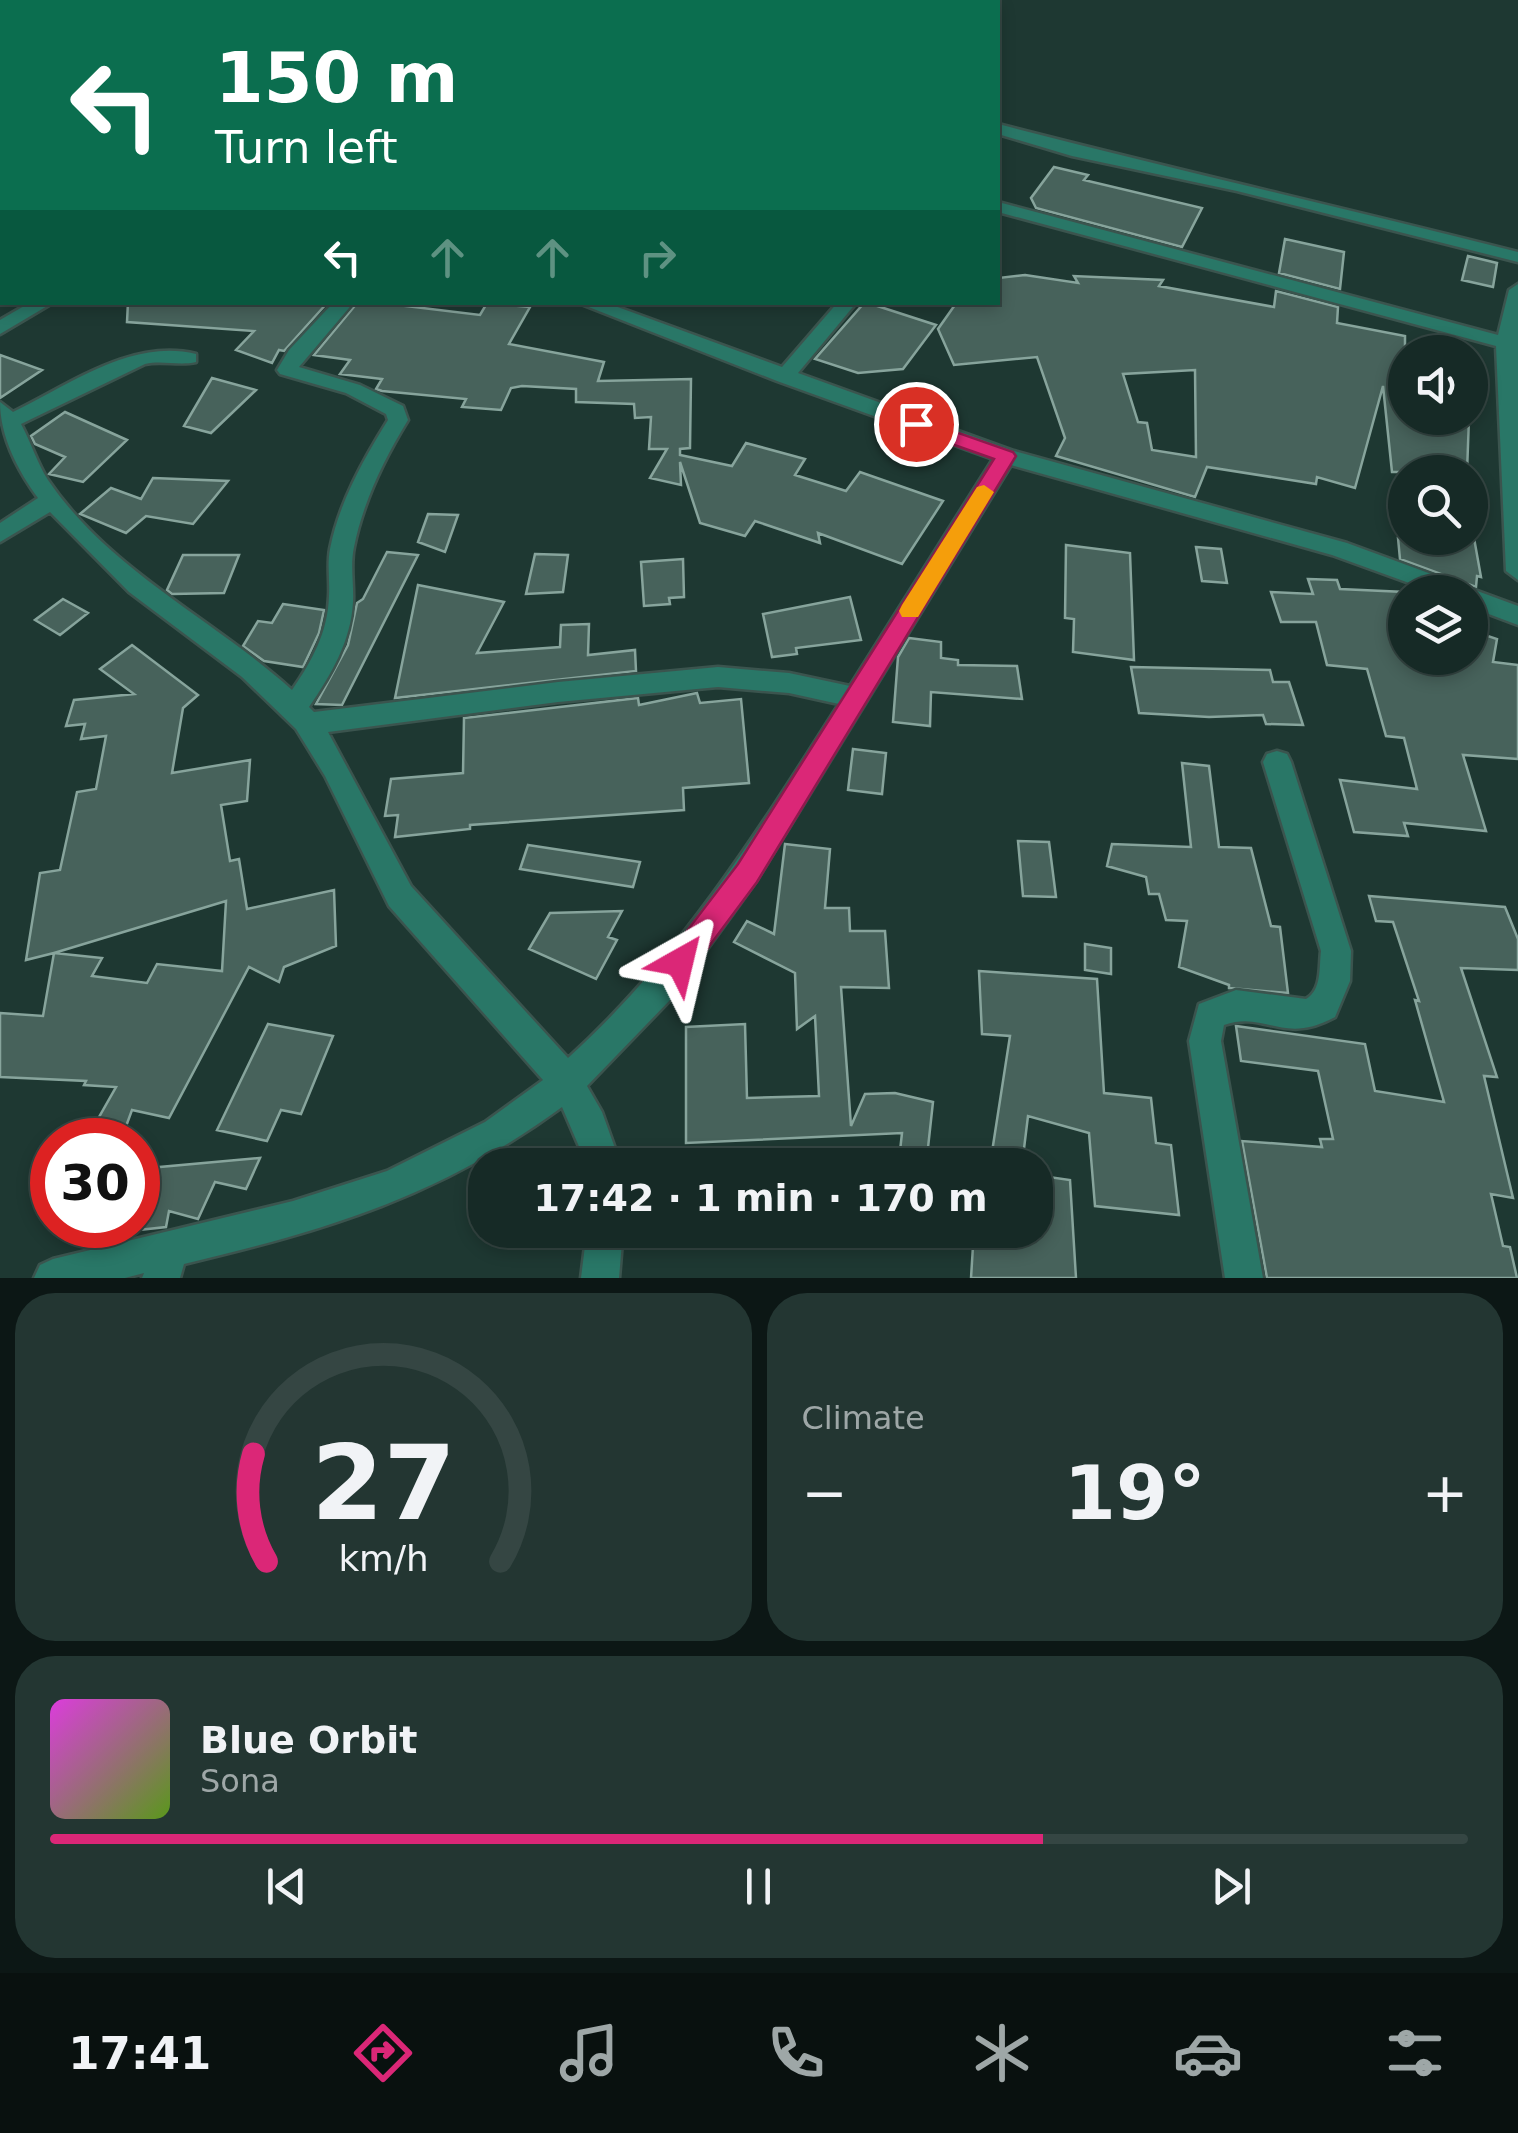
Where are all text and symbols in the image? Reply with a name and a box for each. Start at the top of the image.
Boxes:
text: 150 m [215,37,458,119]
icon: left [50,40,180,170]
text: Turn left [215,121,398,174]
icon: left [315,230,370,285]
icon: ahead [420,230,475,285]
icon: ahead [525,230,580,285]
icon: right [630,230,685,285]
map controls [1388,335,1488,675]
button: sound [1388,335,1488,435]
pin [874,382,959,467]
icon: arrive [889,397,944,452]
button: search [1388,455,1488,555]
button: layers [1388,575,1488,675]
position arrow [628,910,732,1014]
speed limit sign: 30 [30,1118,160,1248]
text: 17:42 · 1 min · 170 m [533,1176,988,1220]
text: Climate [802,1399,925,1437]
text: 27 [311,1422,456,1544]
text: 19° [1064,1449,1206,1537]
text: − [802,1461,848,1525]
text: + [1422,1461,1468,1525]
text: km/h [338,1538,428,1579]
text: Blue Orbit [200,1718,417,1762]
text: Sona [200,1762,280,1800]
icon: previous [259,1859,314,1914]
icon: pause [731,1859,786,1914]
icon: next [1204,1859,1259,1914]
icon: directions [348,2018,418,2088]
icon: music [554,2018,624,2088]
icon: phone [761,2018,831,2088]
icon: climate [967,2018,1037,2088]
icon: car [1173,2018,1243,2088]
icon: filters [1380,2018,1450,2088]
text: 17:41 [68,2027,211,2080]

